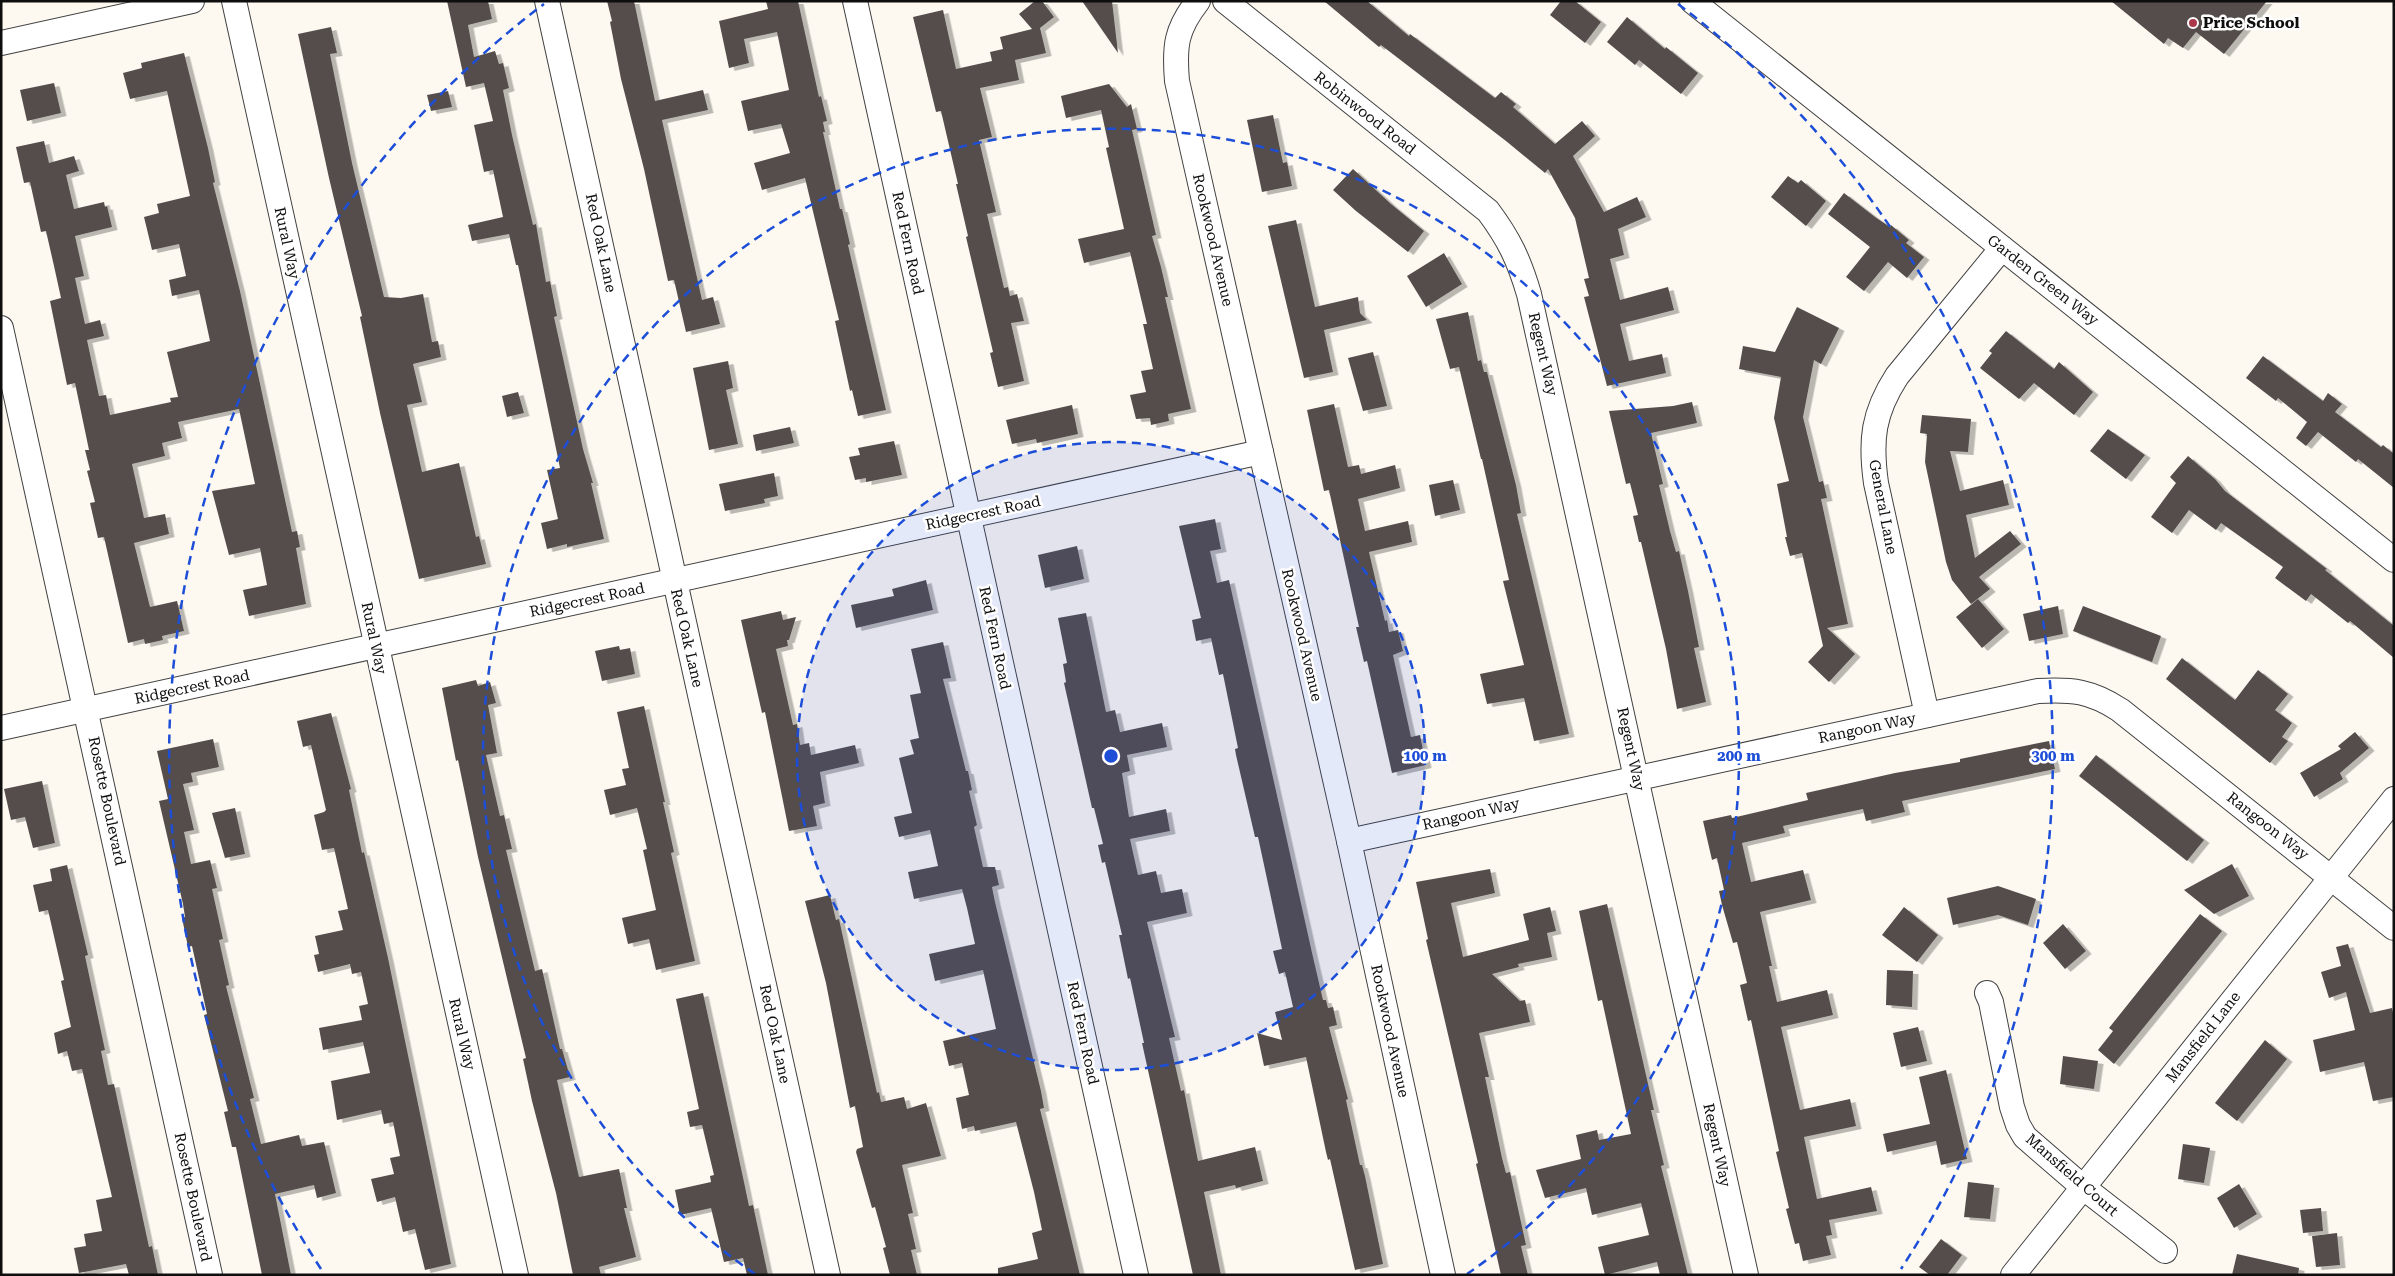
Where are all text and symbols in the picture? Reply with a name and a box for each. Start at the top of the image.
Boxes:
place label: Price School [2203,14,2299,32]
marker: Price School [2187,17,2199,29]
street label: Robinwood Road [1311,68,1420,159]
street label: Rookwood Avenue [1189,172,1237,308]
street label: Red Fern Road [888,190,928,297]
street label: Red Oak Lane [582,192,620,294]
street label: Rural Way [271,205,303,281]
street label: Garden Green Way [1984,231,2102,329]
street label: Regent Way [1525,311,1561,398]
street label: General Lane [1865,458,1901,556]
street label: Ridgecrest Road [924,492,1043,534]
street label: Rookwood Avenue [1278,567,1326,703]
street label: Ridgecrest Road [528,579,647,621]
street label: Red Fern Road [975,585,1015,692]
street label: Red Oak Lane [667,587,707,689]
street label: Rural Way [358,600,390,676]
street label: Ridgecrest Road [133,666,252,708]
street label: Regent Way [1613,706,1649,793]
street label: Rangoon Way [1817,709,1918,747]
street label: Rosette Boulevard [85,735,130,868]
centre of rings [1102,747,1120,765]
text: 100 m [1403,747,1447,765]
text: 200 m [1717,747,1761,765]
text: 300 m [2031,747,2075,765]
street label: Rangoon Way [2223,788,2313,864]
street label: Rangoon Way [1421,794,1522,834]
street label: Rookwood Avenue [1367,963,1413,1099]
street label: Red Fern Road [1063,980,1103,1087]
street label: Red Oak Lane [756,983,794,1085]
street label: Mansfield Lane [2162,988,2244,1086]
street label: Rural Way [445,996,479,1072]
street label: Regent Way [1699,1102,1735,1189]
street label: Mansfield Court [2022,1130,2122,1220]
street label: Rosette Boulevard [171,1131,216,1264]

